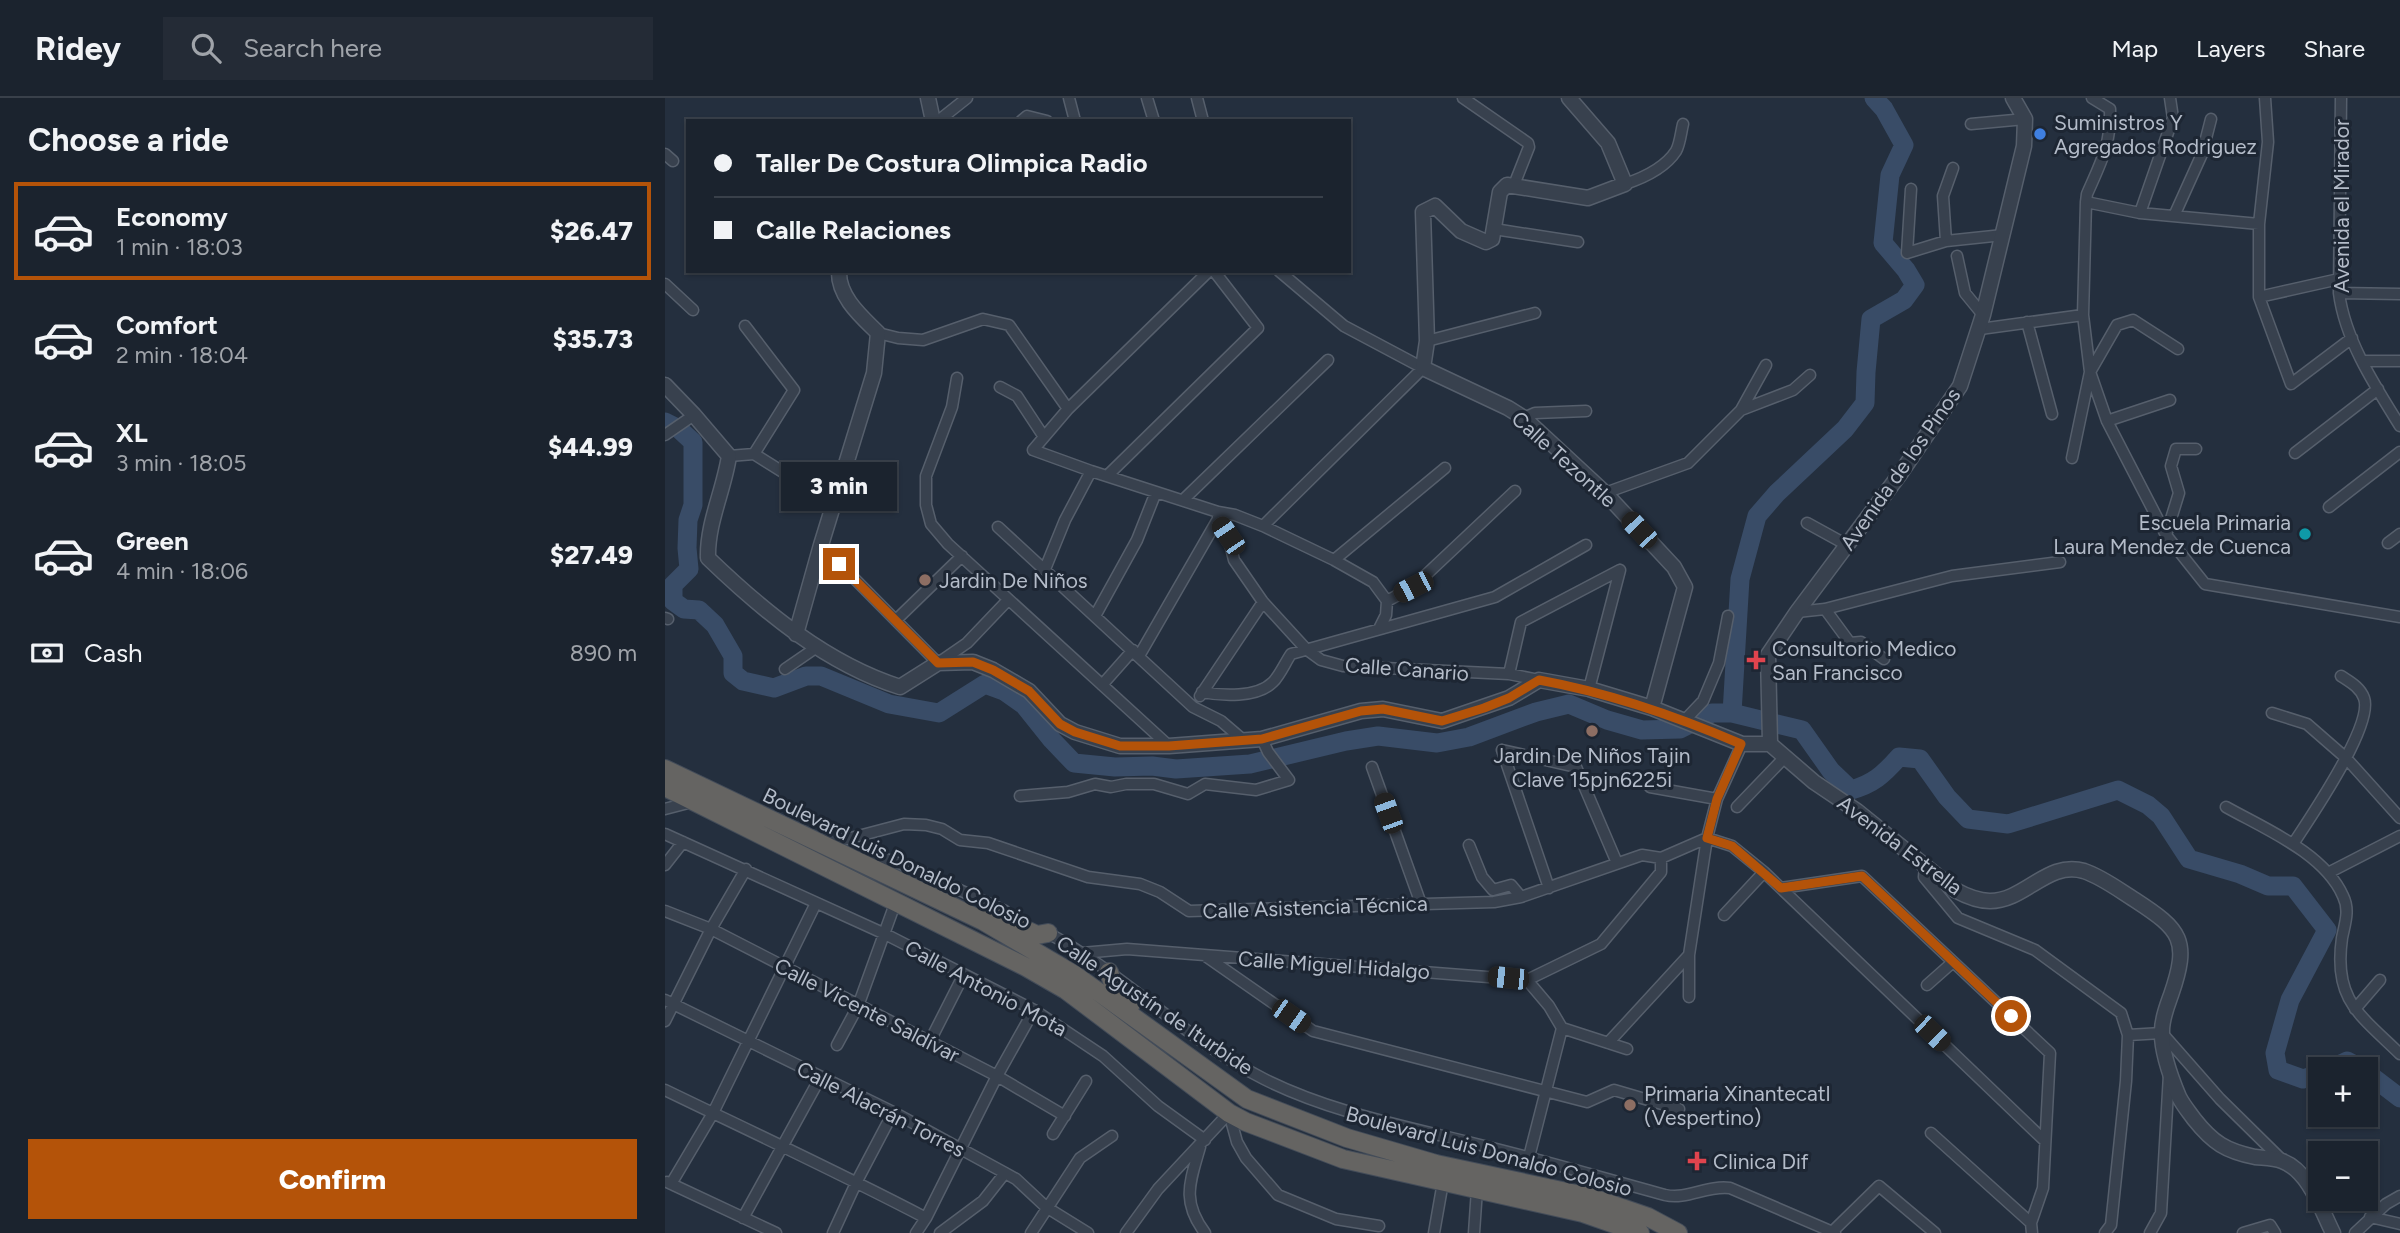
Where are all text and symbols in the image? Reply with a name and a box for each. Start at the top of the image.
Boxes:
search box [163,17,653,80]
text: Ridey [35,29,121,68]
icon: search [187,29,225,67]
text: Search here [243,32,382,64]
text: Map [2111,34,2158,63]
text: Layers [2196,34,2265,63]
text: Share [2303,34,2365,63]
place label: Suministros Y Agregados Rodriguez [2054,110,2257,159]
street label: Avenida el Mirador [2329,119,2354,293]
text: Choose a ride [28,121,229,159]
marker: Suministros Y Agregados Rodriguez [2032,126,2048,142]
text: Taller De Costura Olimpica Radio [756,147,1148,179]
icon: car [32,200,95,263]
text: Economy [116,201,228,233]
text: Calle Relaciones [756,214,951,246]
text: $26.47 [550,215,633,247]
text: 1 min · 18:03 [116,233,243,261]
icon: car [32,308,95,371]
text: Comfort [116,309,218,341]
text: $35.73 [553,323,633,355]
text: 2 min · 18:04 [116,341,248,369]
street label: Avenida de los Pinos [1835,383,1965,555]
street label: Calle Tezontle [1507,406,1621,512]
icon: car [32,416,95,479]
text: XL [116,417,148,449]
text: $44.99 [548,431,633,463]
text: 3 min · 18:05 [116,449,247,477]
callout: 3 min [781,462,897,512]
text: 3 min [810,472,868,500]
car [1617,507,1662,553]
place label: Escuela Primaria Laura Mendez de Cuenca [2053,510,2291,559]
car [1208,513,1249,559]
icon: car [32,524,95,587]
text: Green [116,525,189,557]
marker: Escuela Primaria Laura Mendez de Cuenca [2297,526,2313,542]
text: $27.49 [550,539,633,571]
route end [823,548,855,580]
text: 4 min · 18:06 [116,557,248,585]
place label: Jardin De Niños [939,568,1088,593]
car [1390,568,1437,606]
marker: Jardin De Niños [917,572,933,588]
icon: cash [28,634,66,672]
place label: Consultorio Medico San Francisco [1772,636,1957,685]
text: Cash [84,637,143,669]
text: 890 m [570,639,637,667]
marker: Consultorio Medico San Francisco [1746,650,1766,670]
street label: Calle Canario [1344,652,1470,686]
marker: Jardin De Niños Tajin Clave 15pjn6225i [1584,723,1600,739]
place label: Jardin De Niños Tajin Clave 15pjn6225i [1493,743,1691,792]
street label: Boulevard Luis Donaldo Colosio [759,782,1035,934]
car [1371,790,1406,836]
street label: Avenida Estrella [1833,790,1967,900]
street label: Calle Asistencia Técnica [1202,891,1428,923]
street label: Calle Agustín de Iturbide [1052,930,1258,1080]
street label: Calle Antonio Mota [901,935,1071,1041]
street label: Calle Miguel Hidalgo [1237,946,1431,984]
street label: Calle Vicente Saldívar [770,953,964,1067]
car [1487,965,1530,991]
car [1268,995,1315,1037]
route start [1995,1000,2027,1032]
car [1910,1011,1955,1055]
street label: Calle Alacrán Torres [793,1056,969,1162]
map controls [2308,1057,2378,1211]
button: + [2308,1057,2378,1127]
place label: Primaria Xinantecatl (Vespertino) [1644,1081,1830,1130]
marker: Primaria Xinantecatl (Vespertino) [1622,1097,1638,1113]
street label: Boulevard Luis Donaldo Colosio [1343,1101,1635,1201]
button: Confirm [28,1139,637,1219]
button: − [2308,1141,2378,1211]
place label: Clinica Dif [1713,1149,1809,1174]
marker: Clinica Dif [1687,1151,1707,1171]

